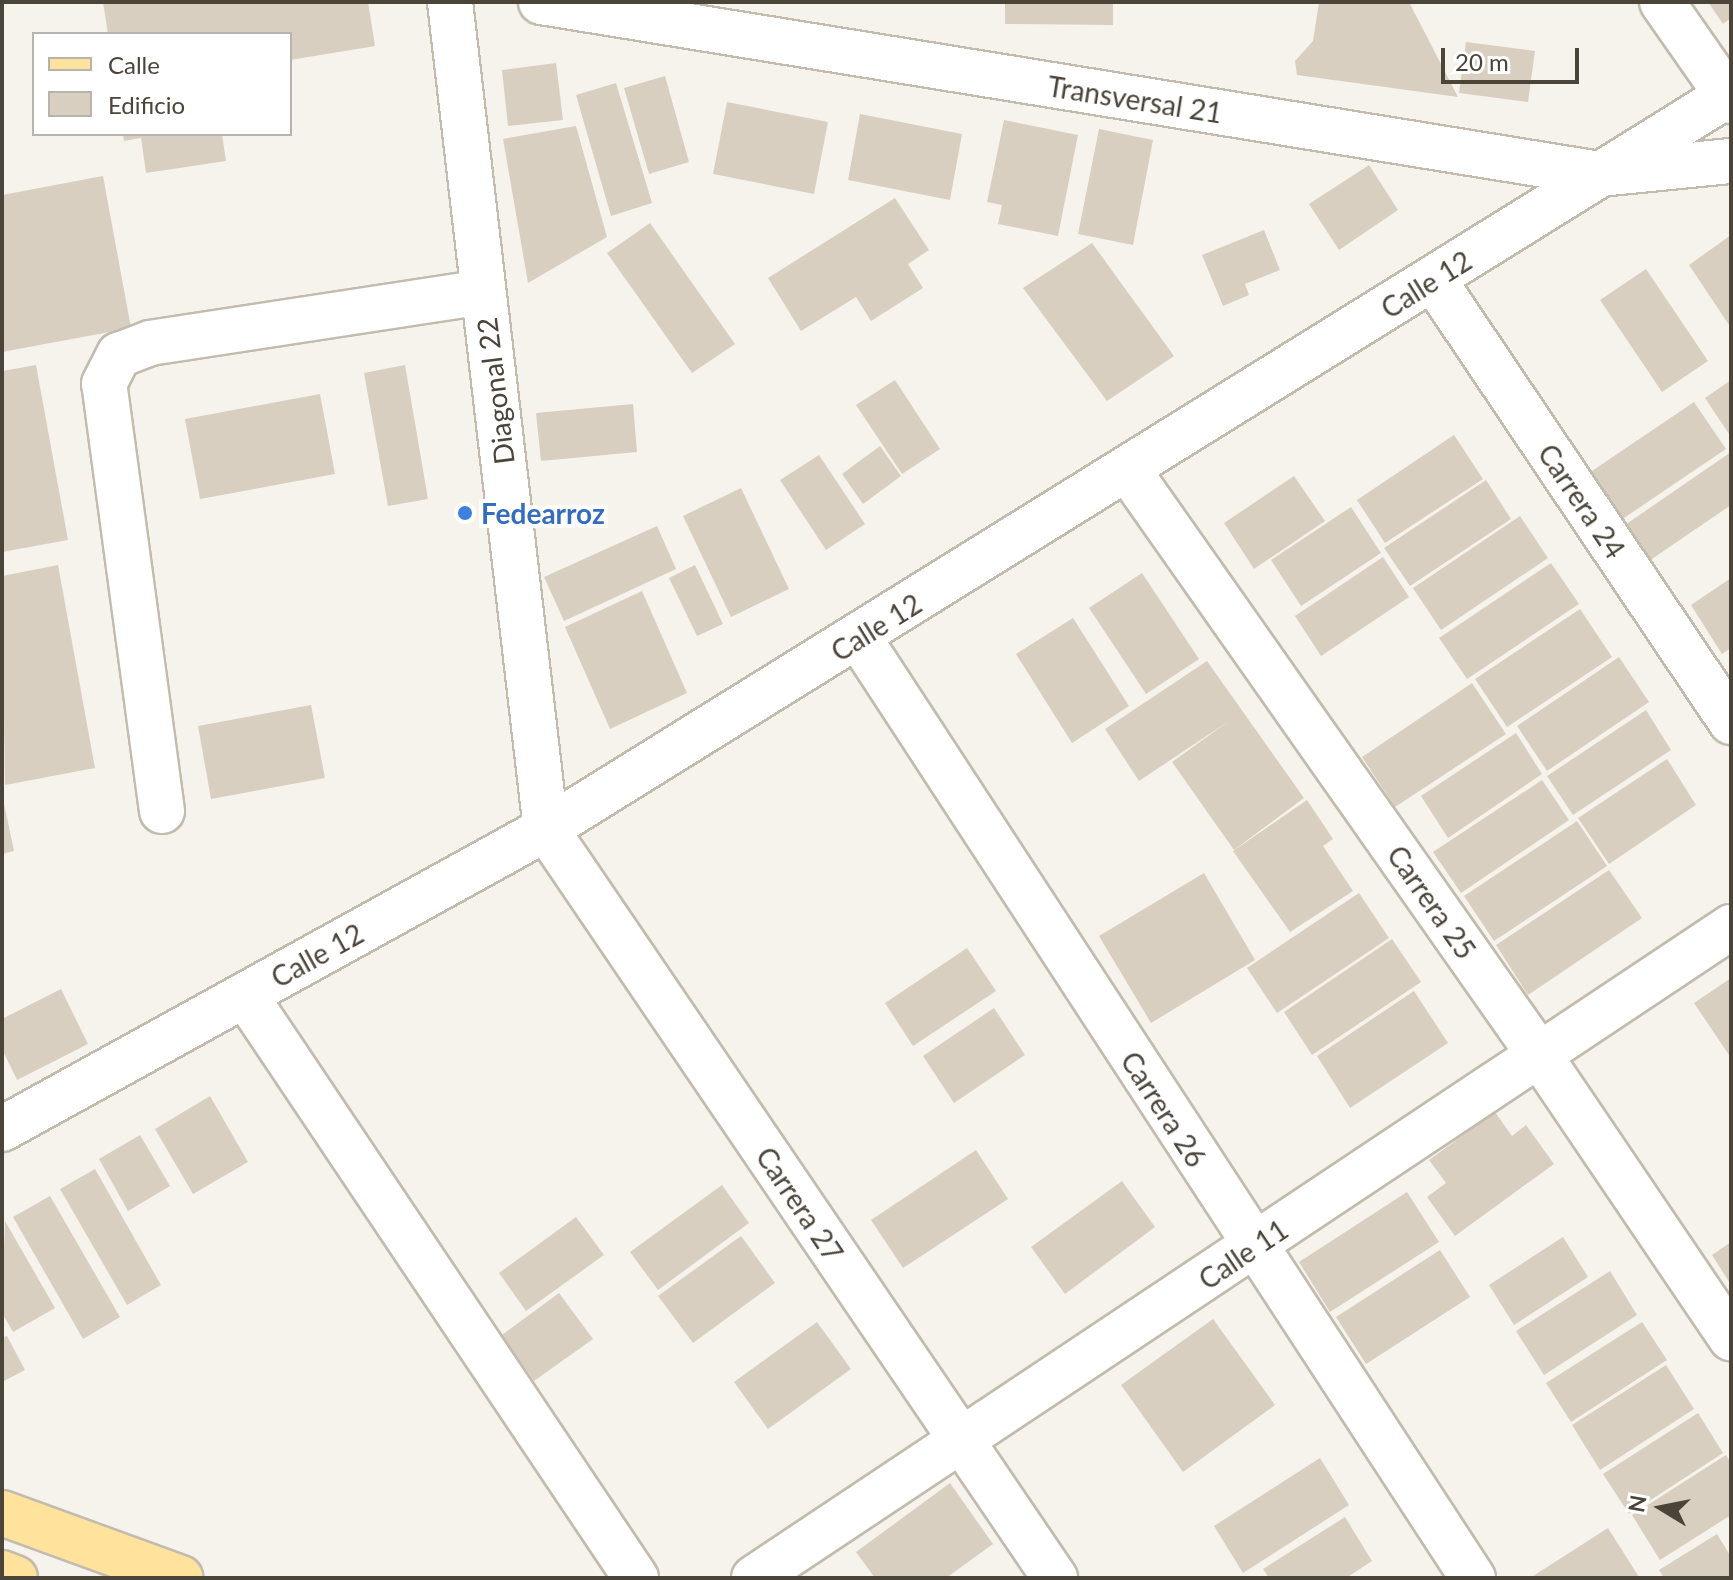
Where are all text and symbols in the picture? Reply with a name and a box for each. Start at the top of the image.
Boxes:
legend [32,32,292,136]
scale bar [1445,32,1583,82]
text: 20 m [1455,47,1509,76]
text: Calle [108,50,160,79]
street label: Transversal 21 [1045,69,1225,129]
text: Edificio [108,90,185,119]
street label: Calle 12 [1375,243,1477,325]
street label: Diagonal 22 [469,316,521,466]
street label: Carrera 24 [1532,437,1632,565]
place label: Fedearroz [481,496,605,530]
marker: Fedearroz [456,504,474,522]
street label: Calle 12 [825,586,927,668]
street label: Carrera 25 [1381,839,1483,965]
street label: Calle 12 [265,916,369,994]
street label: Carrera 26 [1114,1045,1214,1173]
street label: Carrera 27 [750,1140,850,1268]
street label: Calle 11 [1192,1212,1294,1296]
north arrow [1621,1468,1701,1548]
text: N [1622,1493,1652,1514]

